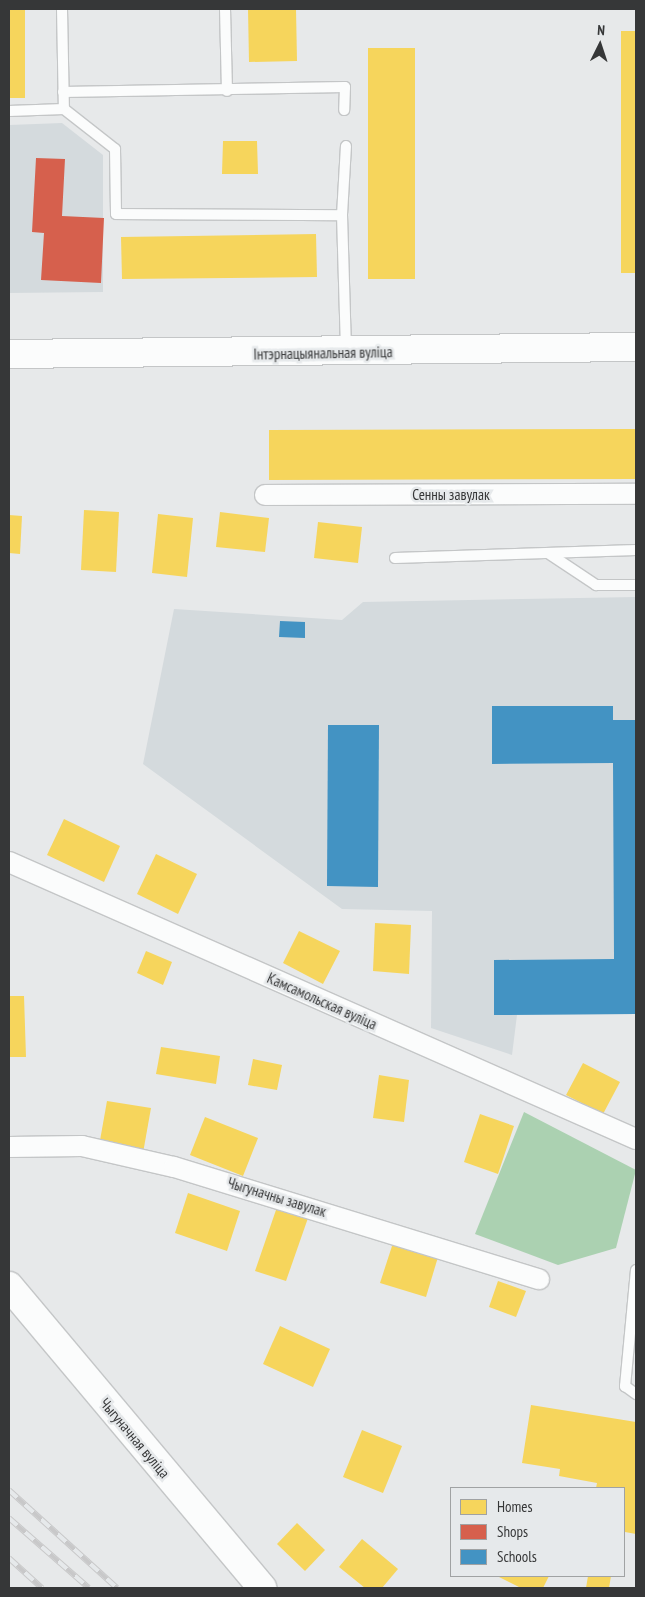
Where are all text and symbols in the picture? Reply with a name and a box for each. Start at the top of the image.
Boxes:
north arrow [575,20,625,70]
text: N [597,21,605,39]
street label: Інтэрнацыянальная вуліца [253,343,393,363]
street label: Сенны завулак [412,486,490,504]
street label: Камсамольская вуліца [264,969,380,1033]
street label: Чыгуначны завулак [225,1173,329,1221]
street label: Чыгуначная вуліца [96,1394,174,1482]
legend [450,1487,625,1577]
text: Homes [497,1497,533,1516]
text: Shops [497,1522,528,1541]
text: Schools [497,1547,537,1566]

